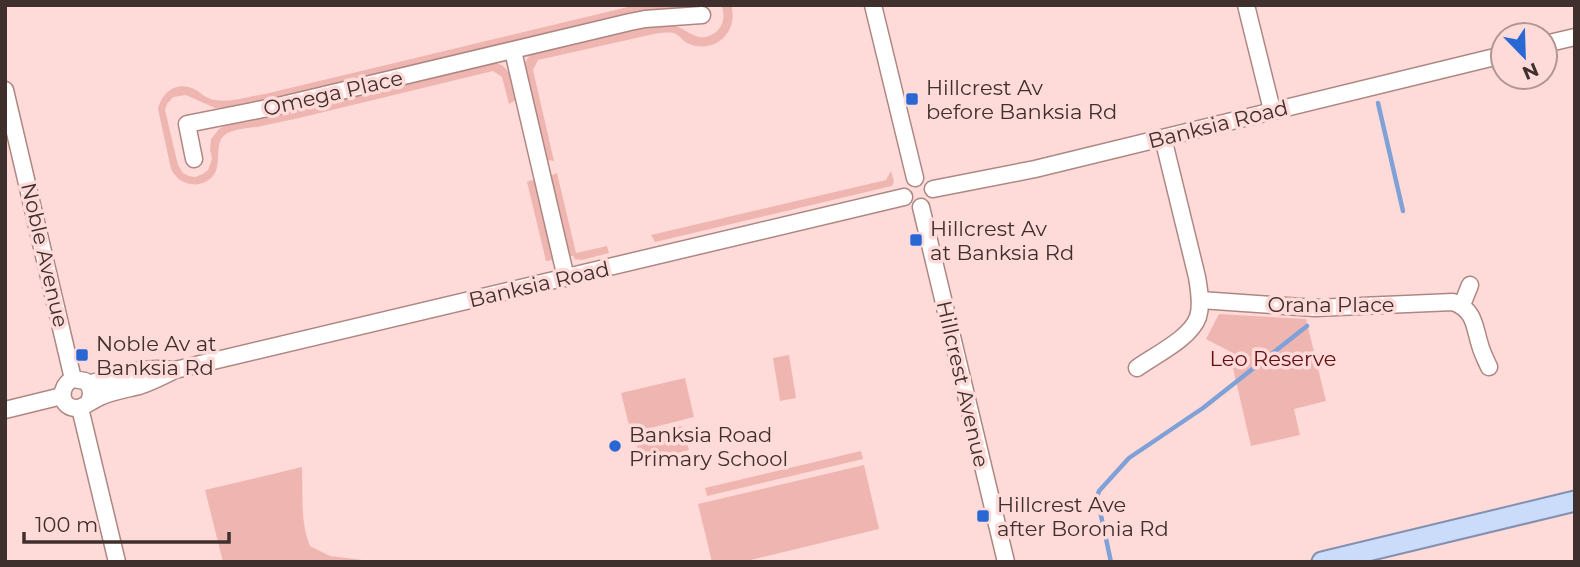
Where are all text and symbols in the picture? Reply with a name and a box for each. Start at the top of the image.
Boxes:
north arrow [1489,21,1559,91]
text: N [1519,58,1542,85]
street label: Omega Place [261,65,405,121]
place label: Hillcrest Av before Banksia Rd [926,75,1117,124]
marker: Hillcrest Av before Banksia Rd [904,91,920,107]
street label: Banksia Road [1145,95,1291,153]
street label: Noble Avenue [16,180,74,330]
place label: Hillcrest Av at Banksia Rd [930,216,1074,265]
marker: Hillcrest Av at Banksia Rd [908,232,924,248]
street label: Banksia Road [466,256,612,312]
street label: Orana Place [1267,292,1395,317]
street label: Hillcrest Avenue [932,298,994,470]
place label: Noble Av at Banksia Rd [96,331,217,380]
park label: Leo Reserve [1210,346,1336,371]
marker: Noble Av at Banksia Rd [74,347,90,363]
place label: Banksia Road Primary School [629,422,788,471]
marker: Banksia Road Primary School [607,438,623,454]
place label: Hillcrest Ave after Boronia Rd [997,492,1169,541]
scale bar [24,500,229,544]
marker: Hillcrest Ave after Boronia Rd [975,508,991,524]
text: 100 m [35,512,98,537]

